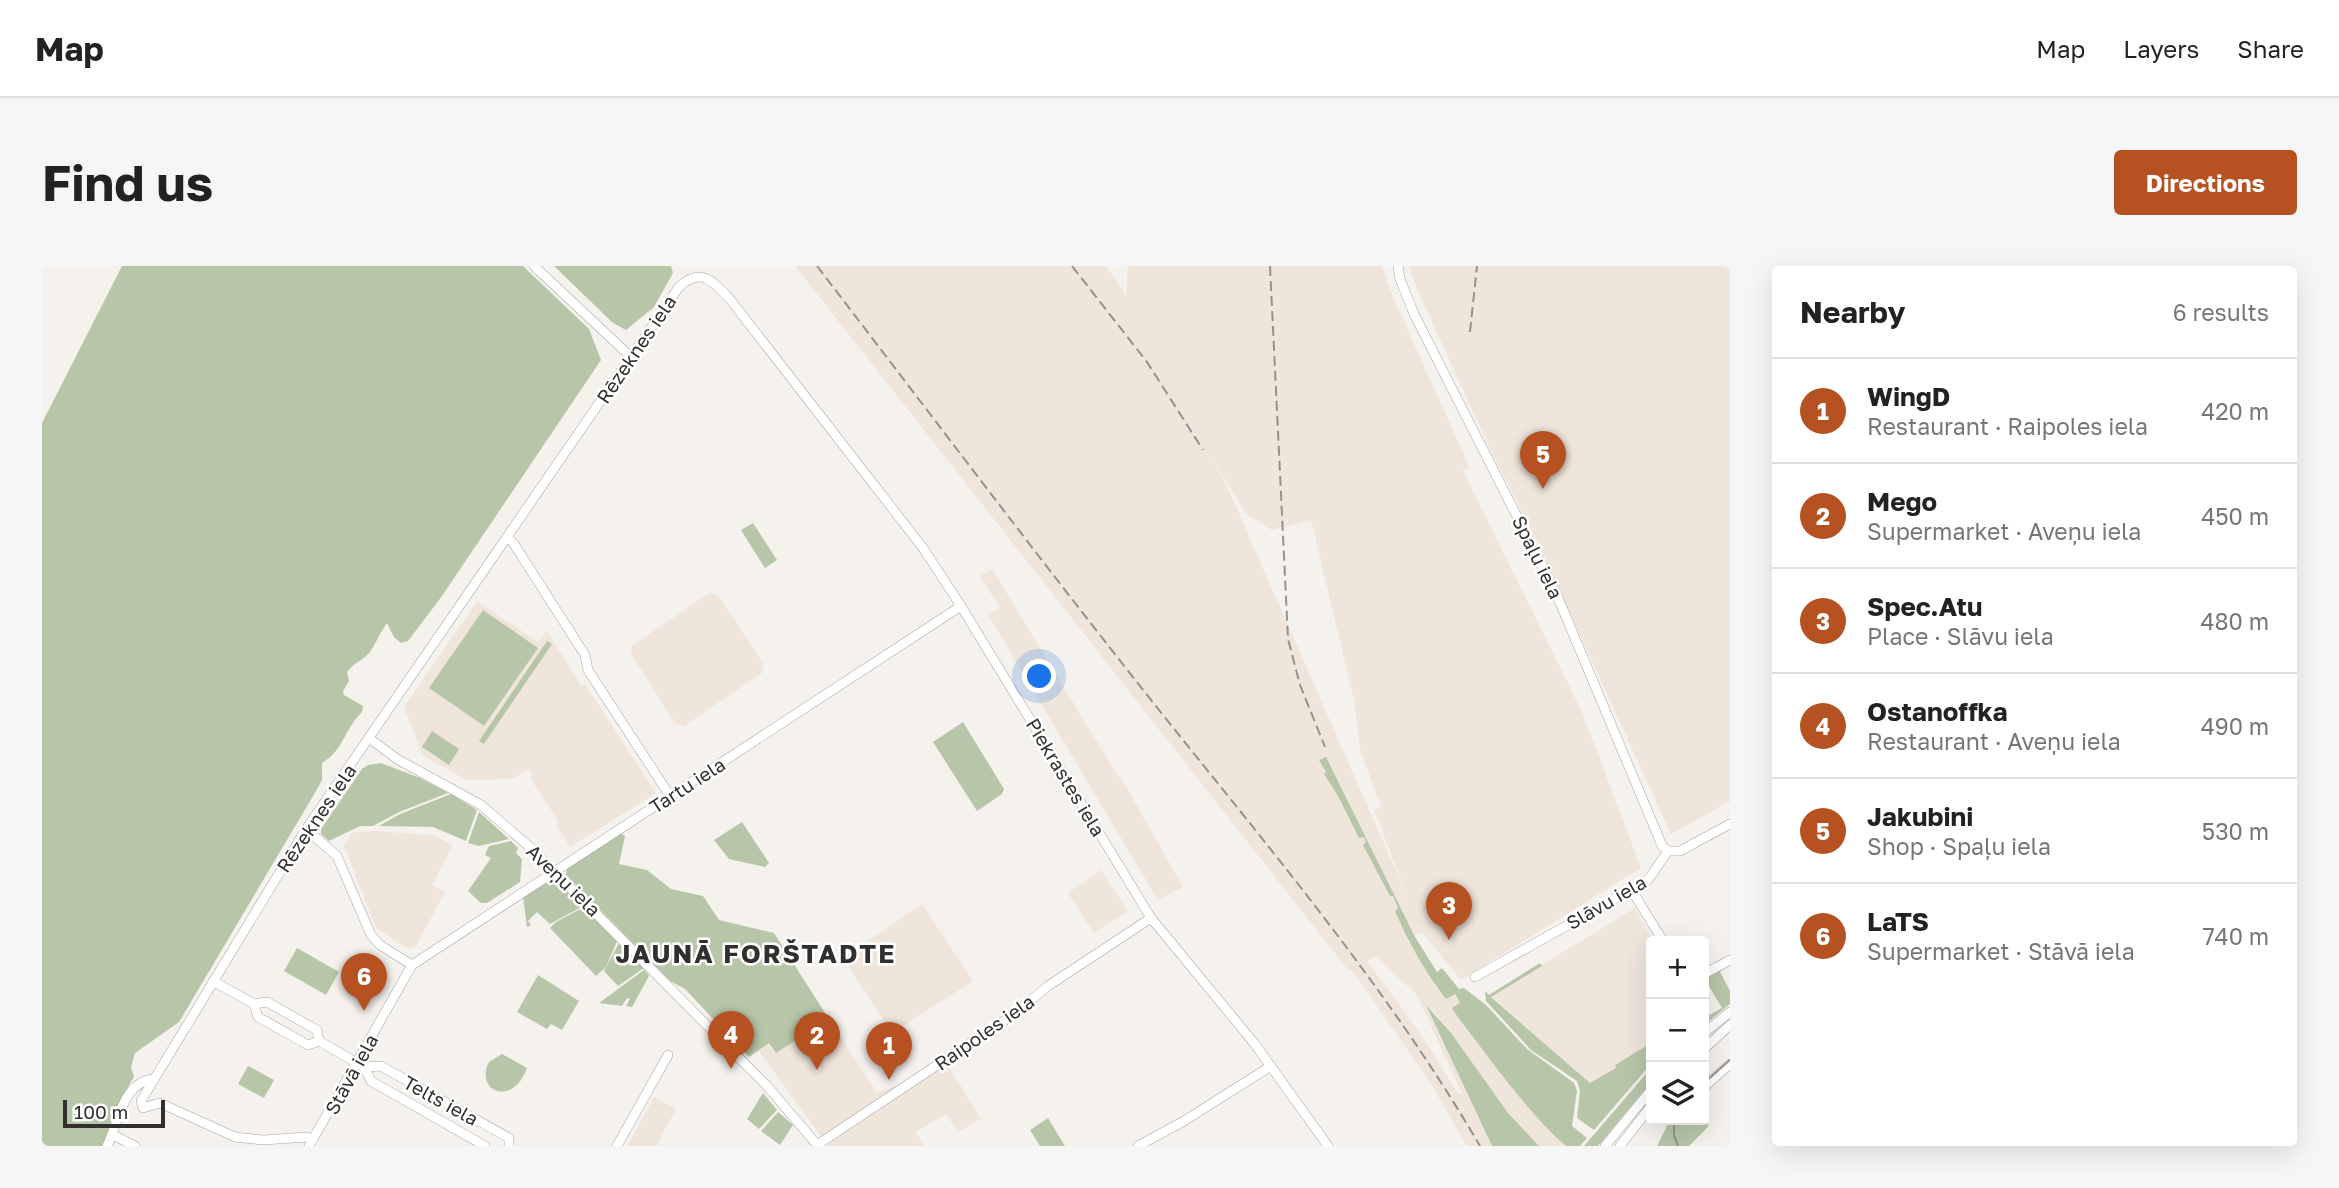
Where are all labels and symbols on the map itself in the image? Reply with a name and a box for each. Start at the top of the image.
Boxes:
street label: Rēzeknes iela [591,290,681,408]
pin: 5 [1520,431,1566,489]
street label: Spaļu iela [1508,512,1568,602]
your location [1022,659,1056,693]
street label: Piekrastes iela [1022,714,1110,840]
street label: Tartu iela [645,752,729,818]
street label: Rēzeknes iela [271,759,361,877]
street label: Aveņu iela [522,839,606,922]
street label: Slāvu iela [1562,870,1650,934]
pin: 3 [1426,882,1472,940]
district label: JAUNĀ FORŠTADTE [616,938,896,969]
pin: 6 [341,953,387,1011]
street label: Raipoles iela [930,989,1038,1075]
pin: 4 [708,1011,754,1069]
pin: 2 [794,1012,840,1070]
pin: 1 [866,1022,912,1080]
street label: Stāvā iela [320,1030,382,1118]
street label: Telts iela [400,1070,482,1130]
scale bar [63,1097,164,1129]

